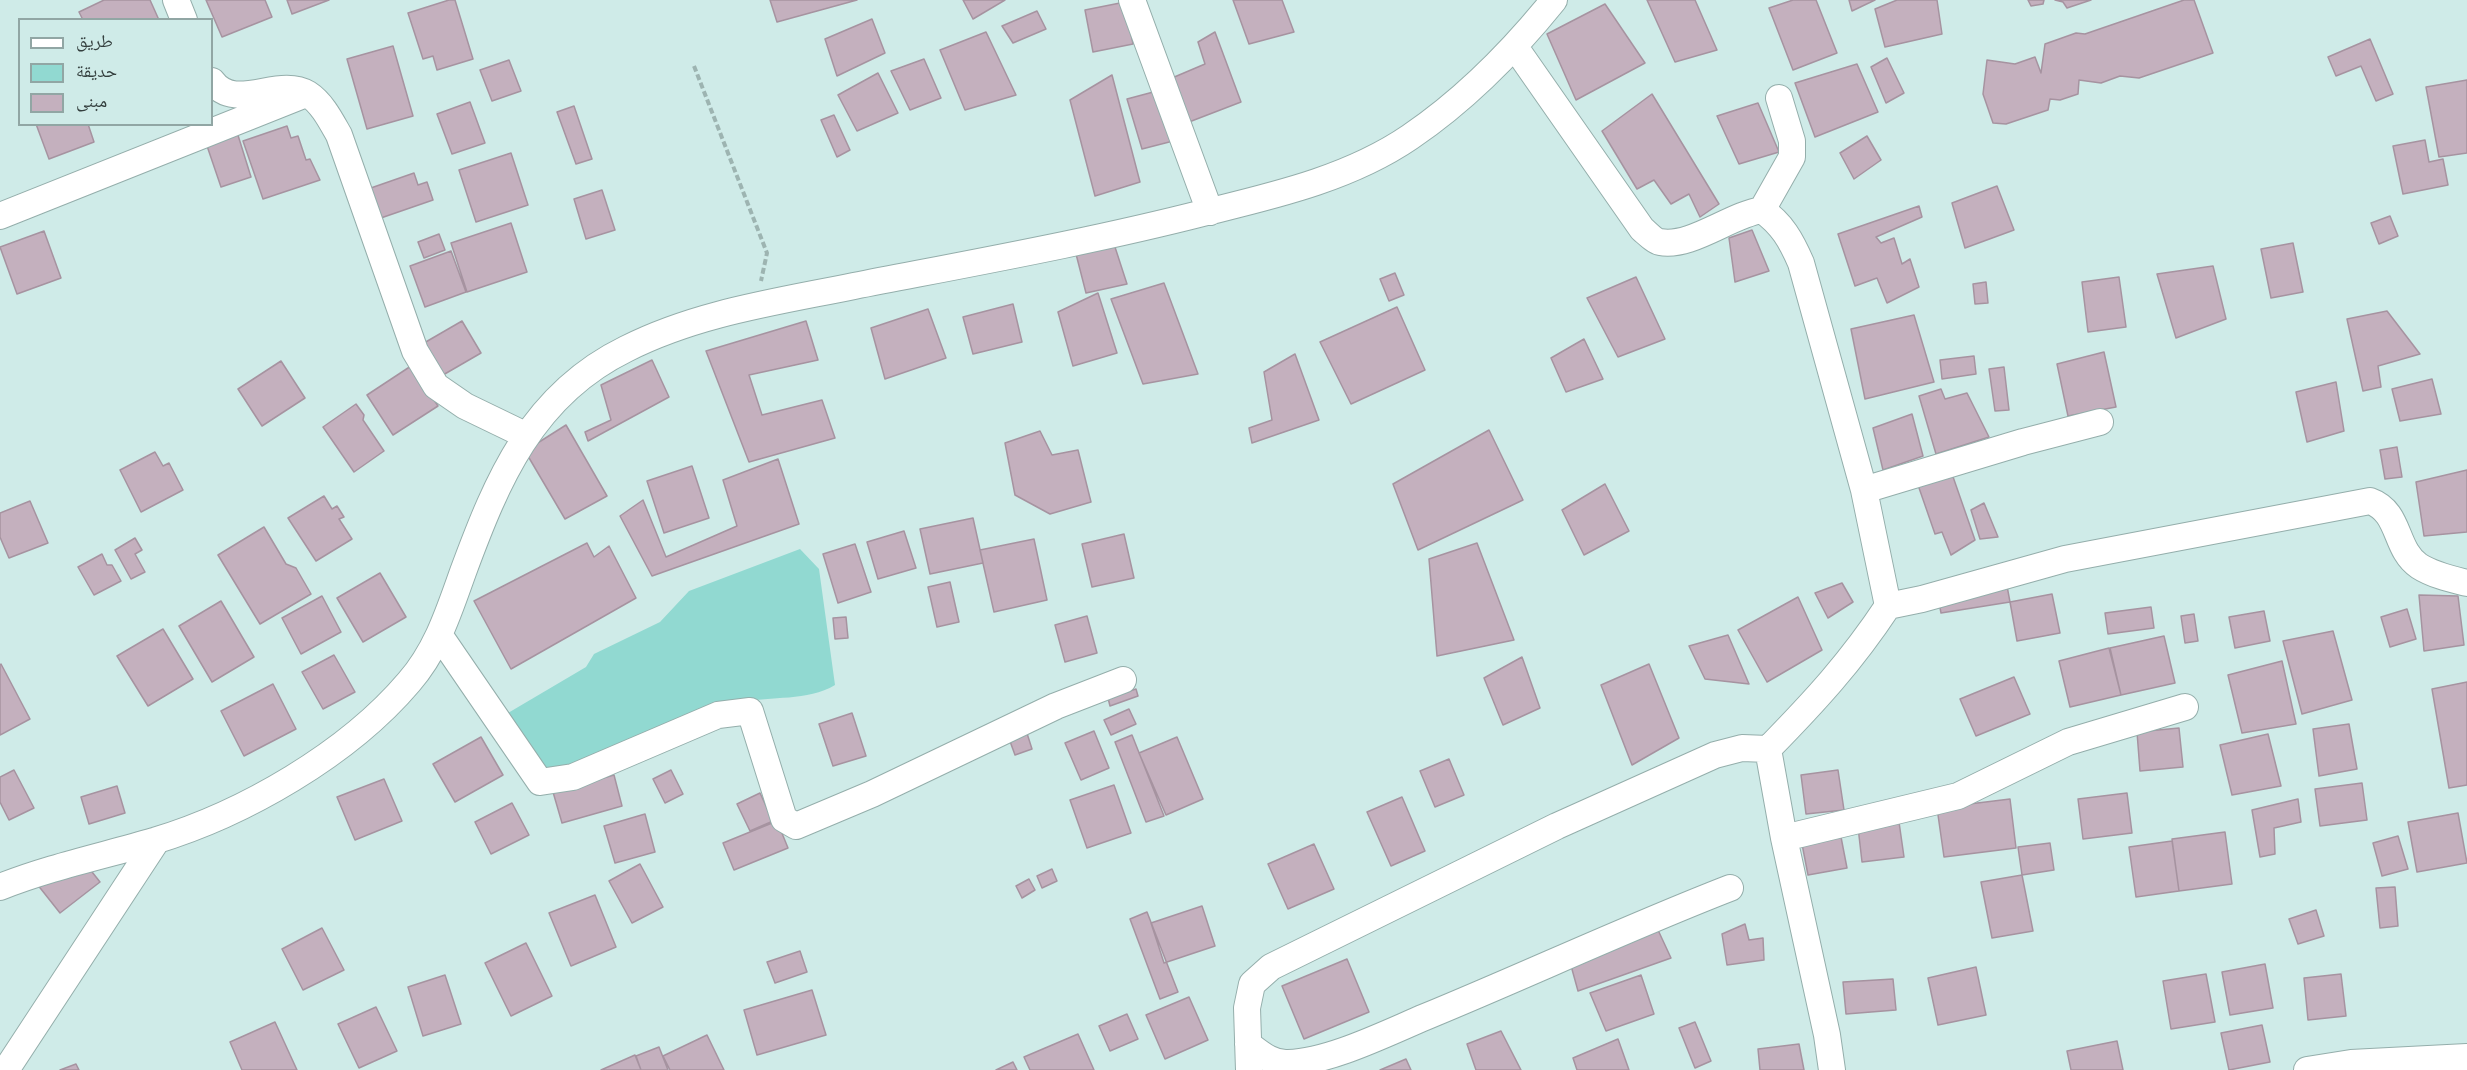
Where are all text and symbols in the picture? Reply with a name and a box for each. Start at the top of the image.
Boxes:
legend [18,18,213,126]
text: طريق [76,31,113,52]
text: حديقة [76,61,117,82]
text: مبنى [76,91,107,112]

